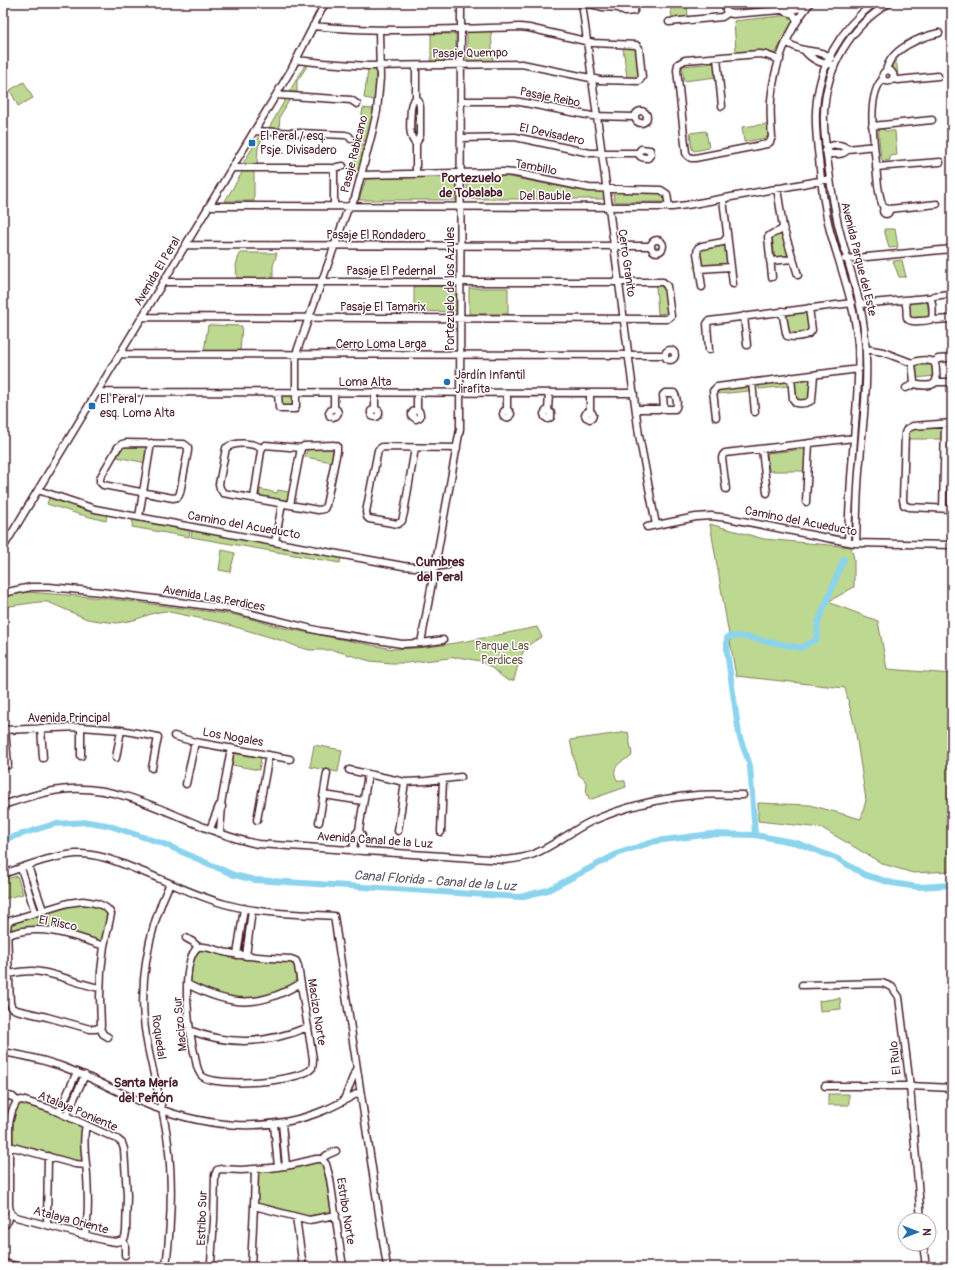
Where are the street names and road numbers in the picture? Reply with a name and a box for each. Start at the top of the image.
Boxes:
street label: Pasaje Quempo [432,45,509,62]
street label: Pasaje Reibo [518,84,582,111]
street label: Pasaje Rabicano [338,113,371,194]
street label: El Devisadero [518,120,586,149]
street label: Tambillo [514,156,559,179]
street label: Del Bauble [519,189,571,204]
street label: Avenida Parque del Este [837,201,880,318]
street label: Portezuelo de los Azules [443,226,458,351]
street label: Pasaje El Rondadero [326,228,426,243]
street label: Cerro Granito [614,228,639,299]
street label: Avenida El Peral [131,234,184,309]
street label: Pasaje El Pedernal [346,264,436,279]
street label: Pasaje El Tamarix [340,300,426,315]
street label: Cerro Loma Larga [336,337,427,352]
street label: Loma Alta [339,375,392,390]
street label: Camino del Acueducto [743,503,859,540]
street label: Camino del Acueducto [186,508,302,543]
street label: Avenida Las Perdices [162,582,267,615]
street label: Avenida Principal [28,711,111,726]
street label: Los Nogales [201,725,265,750]
street label: Avenida Canal de la Luz [316,829,433,852]
street label: El Risco [37,912,79,935]
street label: Macizo Norte [304,978,329,1047]
street label: Macizo Sur [170,995,191,1052]
street label: Roquedal [148,1014,169,1061]
street label: El Rulo [886,1040,905,1076]
street label: Atalaya Poniente [36,1088,120,1135]
street label: Estribo Norte [333,1177,358,1246]
street label: Estribo Sur [194,1190,211,1246]
street label: Atalaya Oriente [32,1203,110,1238]

